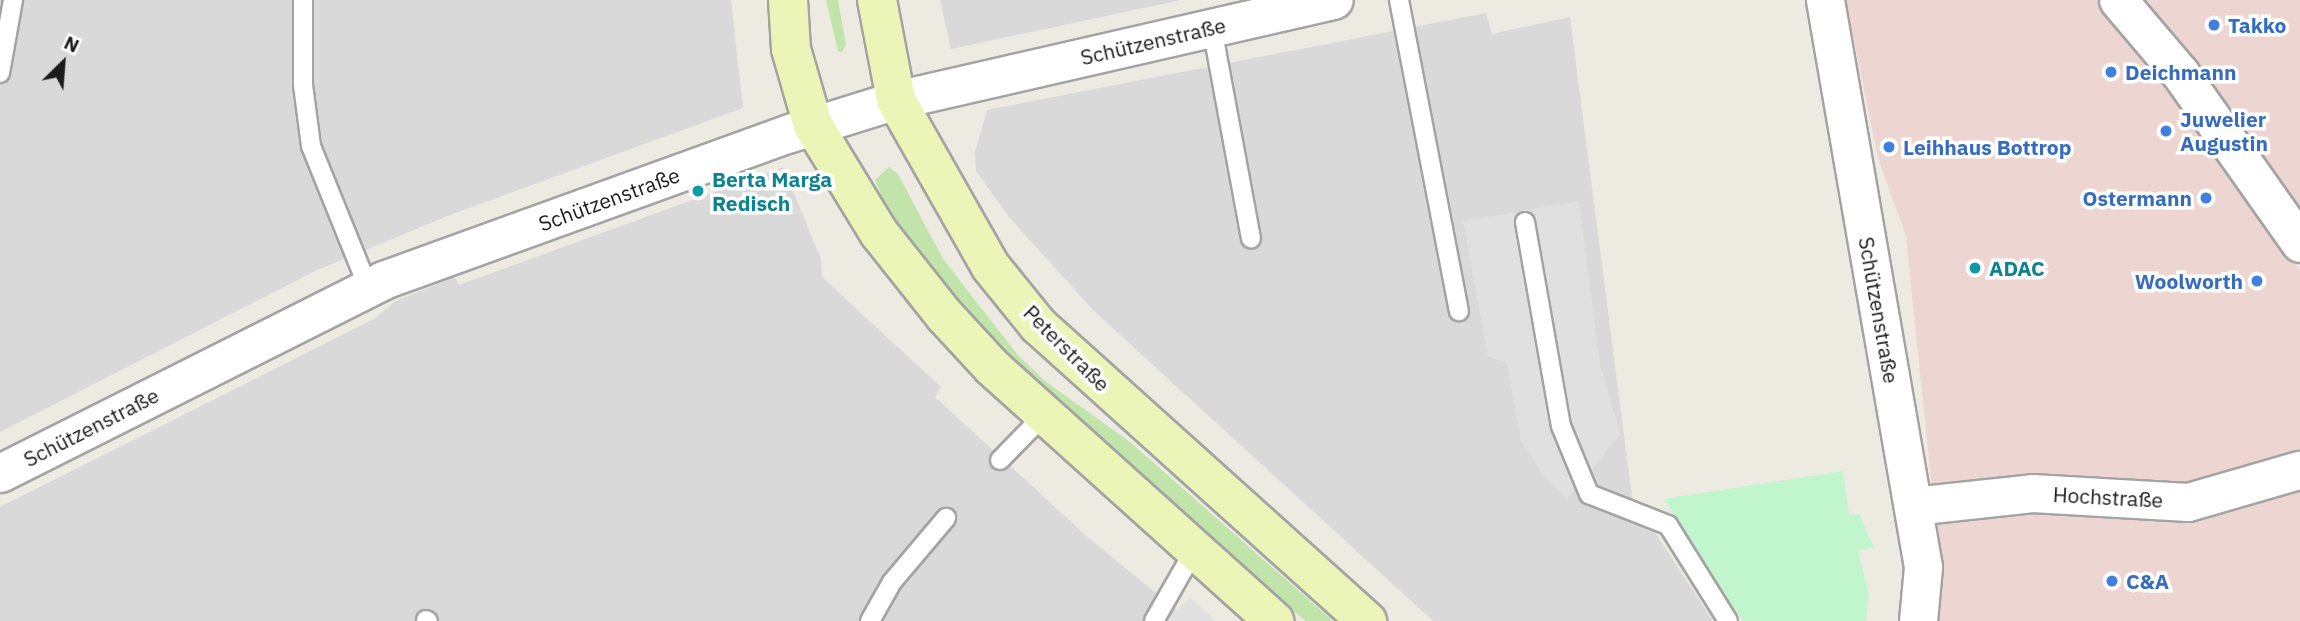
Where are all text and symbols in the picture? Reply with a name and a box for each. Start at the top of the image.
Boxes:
street label: Schützenstraße [1078,12,1228,70]
place label: Takko [2228,12,2286,38]
marker: Takko [2206,17,2222,33]
north arrow [28,28,98,98]
text: N [61,30,83,58]
place label: Deichmann [2125,59,2237,85]
marker: Deichmann [2103,64,2119,80]
place label: Juwelier Augustin [2180,106,2268,156]
marker: Juwelier Augustin [2158,123,2174,139]
place label: Leihhaus Bottrop [1903,134,2071,160]
marker: Leihhaus Bottrop [1881,139,1897,155]
street label: Schützenstraße [535,162,683,236]
place label: Berta Marga Redisch [712,166,832,216]
marker: Berta Marga Redisch [690,183,706,199]
place label: Ostermann [2083,185,2192,211]
marker: Ostermann [2198,190,2214,206]
street label: Schützenstraße [1854,235,1904,385]
place label: ADAC [1989,255,2045,281]
marker: ADAC [1967,260,1983,276]
place label: Woolworth [2135,268,2243,294]
marker: Woolworth [2249,273,2265,289]
street label: Peterstraße [1019,300,1115,396]
street label: Schützenstraße [19,382,163,472]
street label: Hochstraße [2052,482,2164,512]
place label: C&A [2126,568,2169,594]
marker: C&A [2104,573,2120,589]

